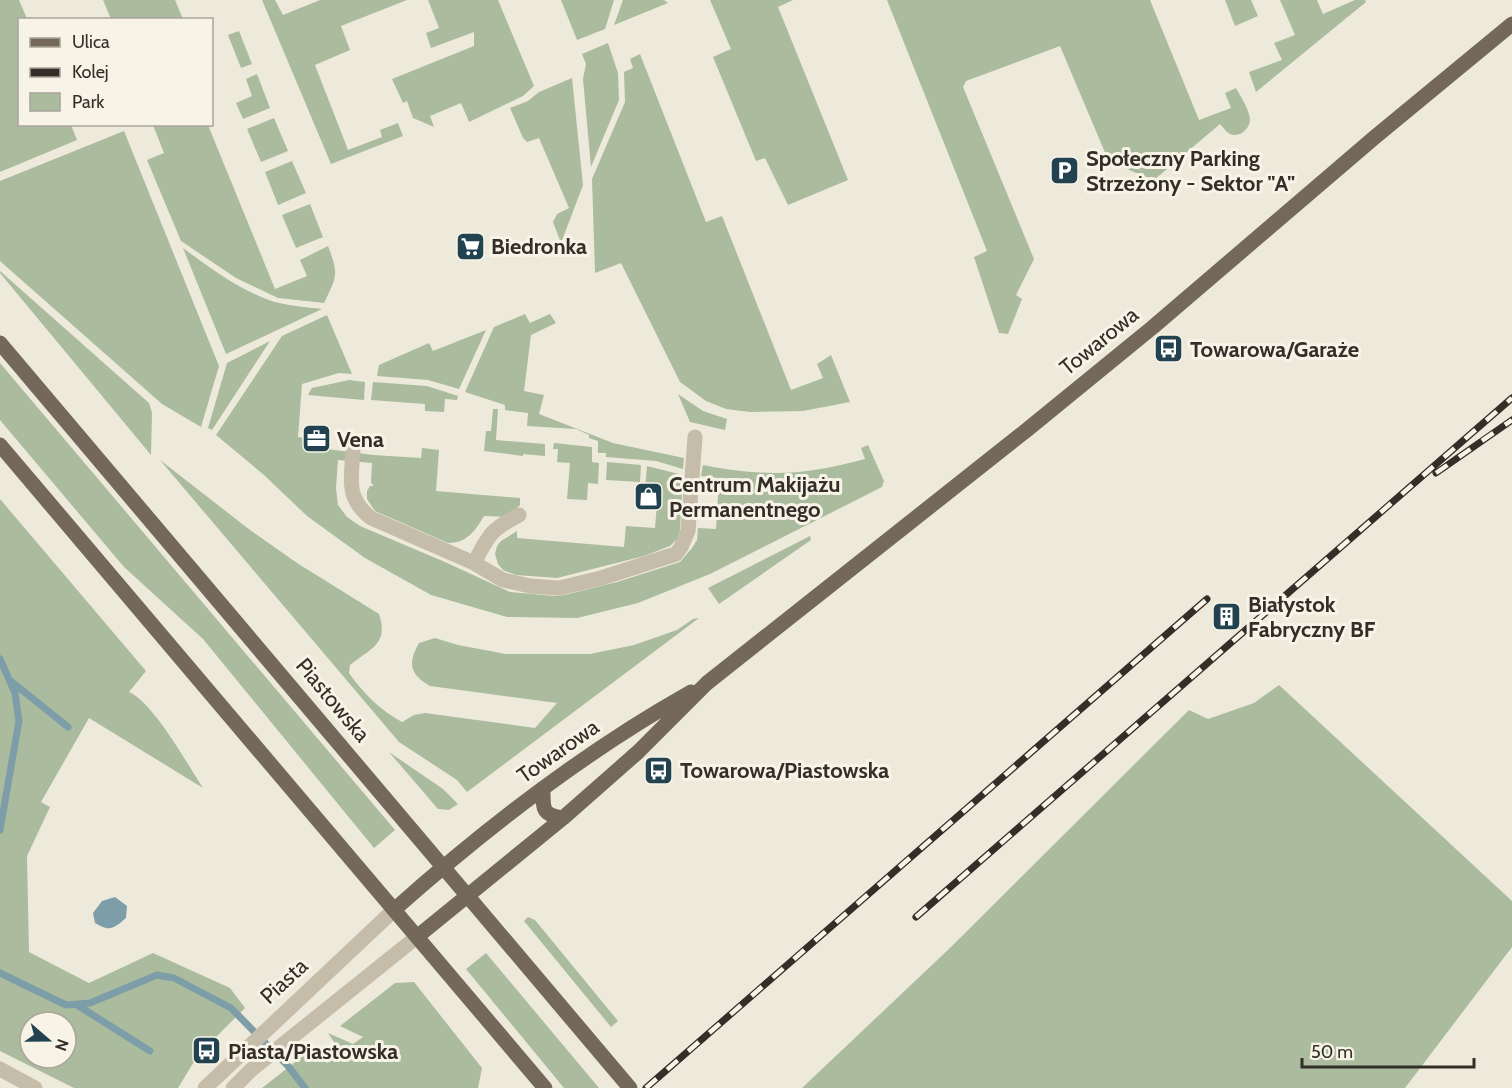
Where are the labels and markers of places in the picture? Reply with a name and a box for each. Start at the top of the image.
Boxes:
place label: Społeczny Parking Strzeżony - Sektor "A" [1086,145,1295,197]
parking icon: Społeczny Parking Strzeżony - Sektor "A" [1049,155,1081,187]
supermarket icon: Biedronka [454,230,486,262]
place label: Biedronka [491,233,587,260]
bus stop icon: Towarowa/Garaże [1153,333,1185,365]
place label: Towarowa/Garaże [1190,336,1359,363]
office icon: Vena [300,423,332,455]
place label: Vena [337,426,384,453]
place label: Centrum Makijażu Permanentnego [669,471,840,523]
shop icon: Centrum Makijażu Permanentnego [632,481,664,513]
place label: Białystok Fabryczny BF [1248,591,1376,643]
building icon: Białystok Fabryczny BF [1211,601,1243,633]
bus stop icon: Towarowa/Piastowska [643,754,675,786]
place label: Towarowa/Piastowska [680,757,889,784]
bus stop icon: Piasta/Piastowska [191,1035,223,1067]
place label: Piasta/Piastowska [228,1038,398,1065]

